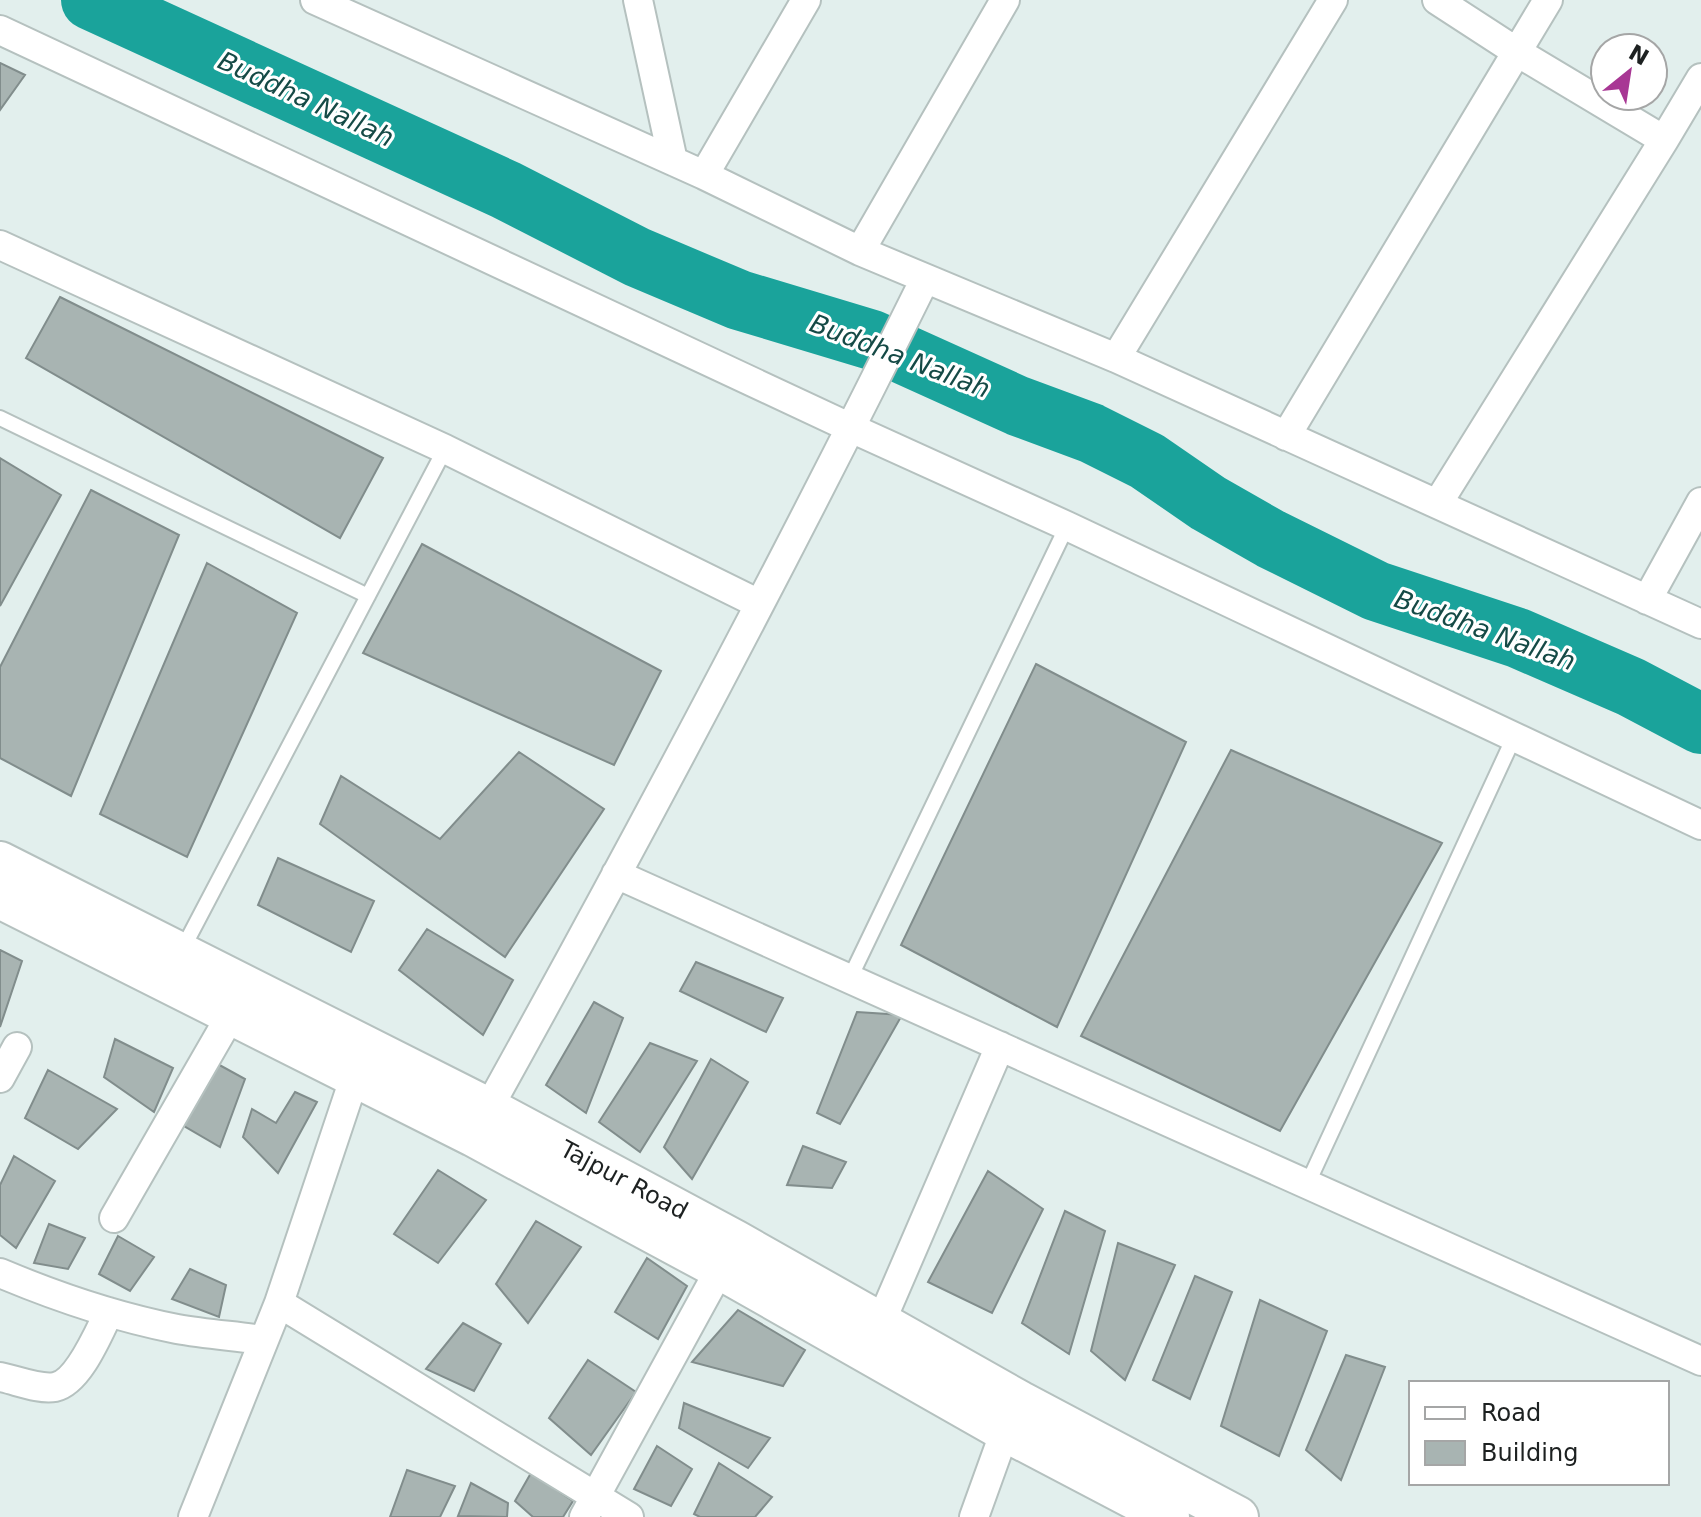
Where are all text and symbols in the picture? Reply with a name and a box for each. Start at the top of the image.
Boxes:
north arrow [1589,32,1669,112]
text: N [1625,40,1653,71]
water label: Buddha Nallah [213,45,399,153]
water label: Buddha Nallah [806,308,994,404]
water label: Buddha Nallah [1390,583,1580,677]
street label: Tajpur Road [555,1134,692,1225]
legend [1409,1381,1669,1485]
text: Road [1481,1399,1541,1427]
text: Building [1481,1439,1578,1467]

